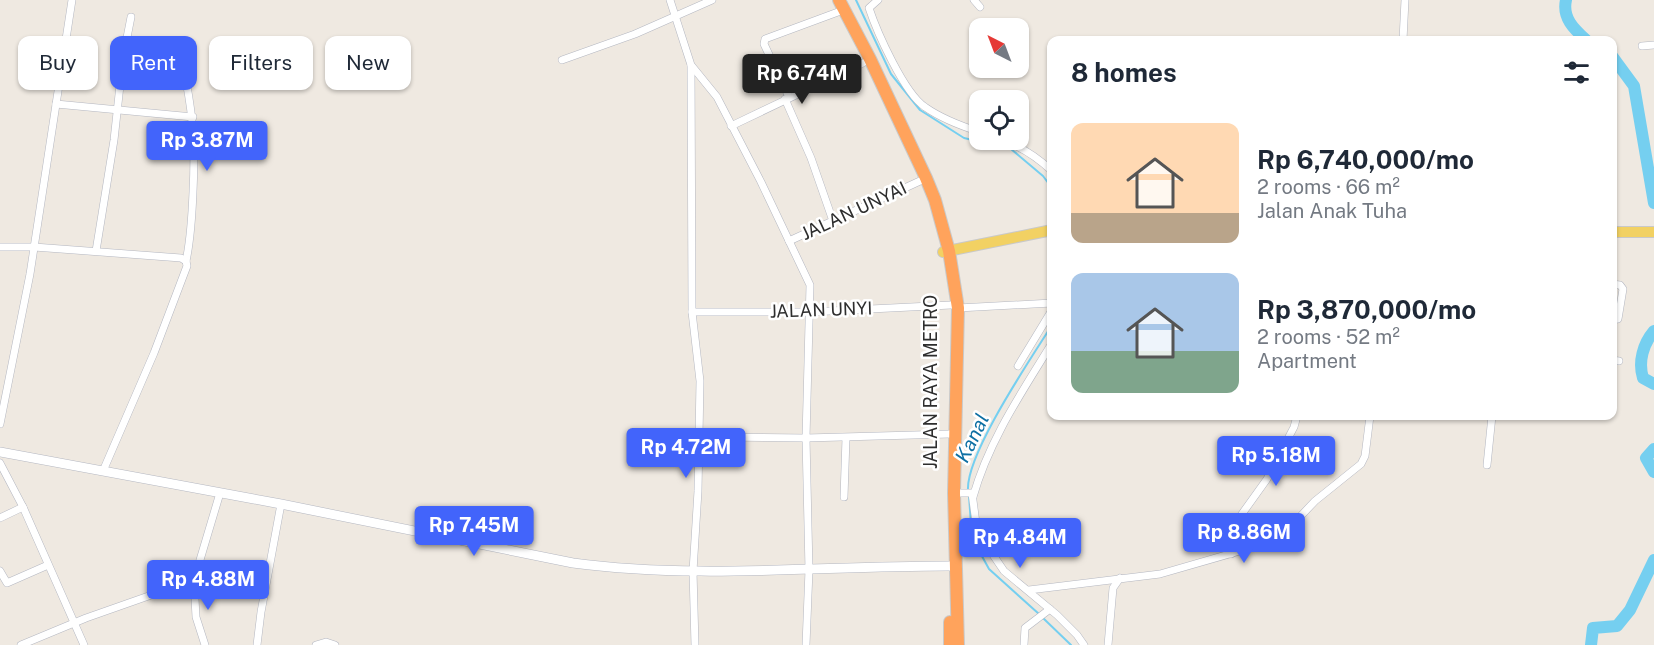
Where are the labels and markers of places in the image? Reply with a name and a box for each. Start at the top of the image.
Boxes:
pin: Rp 6.74M [740,54,864,105]
pin: Rp 3.87M [145,121,269,172]
pin: Rp 4.72M [624,428,748,479]
pin: Rp 5.18M [1214,436,1338,487]
pin: Rp 7.45M [412,506,536,557]
pin: Rp 8.86M [1182,513,1306,564]
pin: Rp 4.84M [958,518,1082,569]
pin: Rp 4.88M [146,560,270,611]

